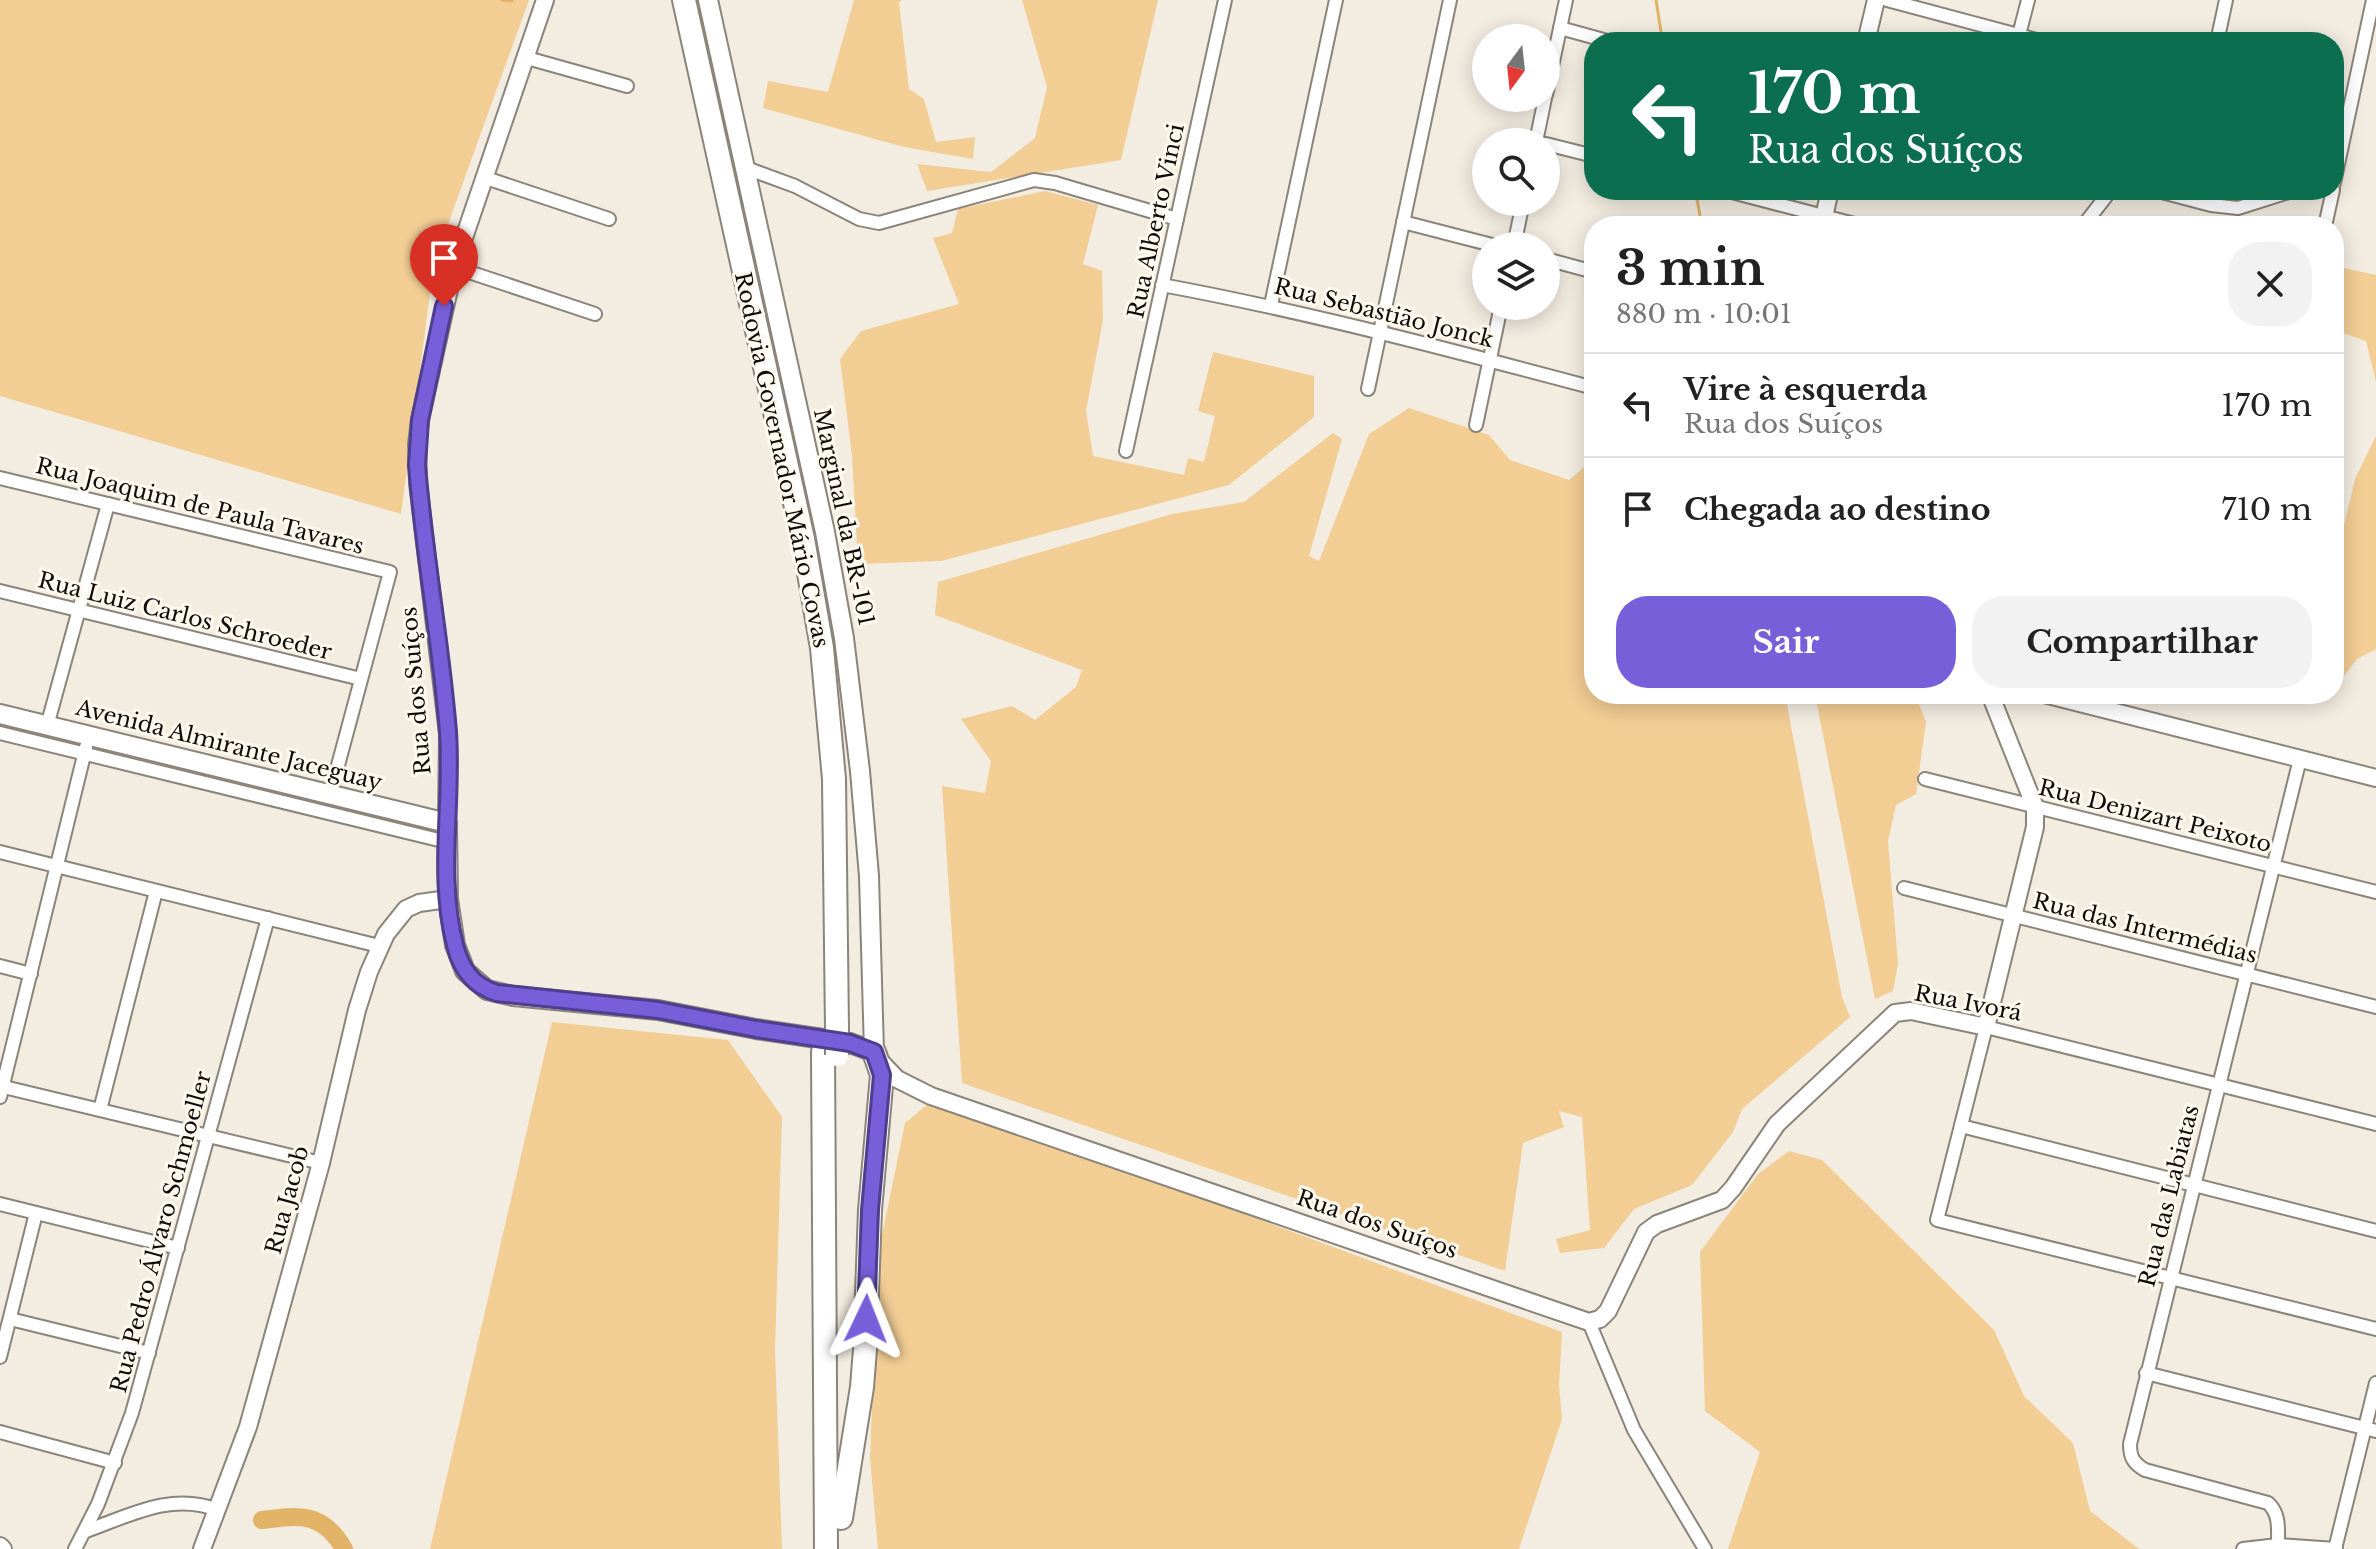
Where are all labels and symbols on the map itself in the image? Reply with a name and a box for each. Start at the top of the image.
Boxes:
north arrow [1472,24,1560,112]
street label: Rua Alberto Vinci [1122,121,1190,321]
pin [410,224,478,306]
street label: Rodovia Governador Mário Covas [729,270,835,650]
street label: Rua Sebastião Jonck [1271,273,1497,353]
street label: Marginal da BR-101 [808,406,880,628]
street label: Rua Joaquim de Paula Tavares [33,452,367,560]
street label: Rua Luiz Carlos Schroeder [35,566,335,666]
street label: Rua dos Suíços [395,606,437,776]
street label: Avenida Almirante Jaceguay [72,694,385,796]
street label: Rua Denizart Peixoto [2036,774,2274,858]
street label: Rua das Intermédias [2030,887,2260,969]
street label: Rua Ivorá [1912,979,2025,1027]
street label: Rua Pedro Álvaro Schmoeller [104,1068,217,1396]
street label: Rua das Labiatas [2133,1102,2205,1290]
street label: Rua Jacob [260,1143,314,1257]
street label: Rua dos Suíços [1293,1184,1461,1264]
position arrow [824,1277,908,1361]

